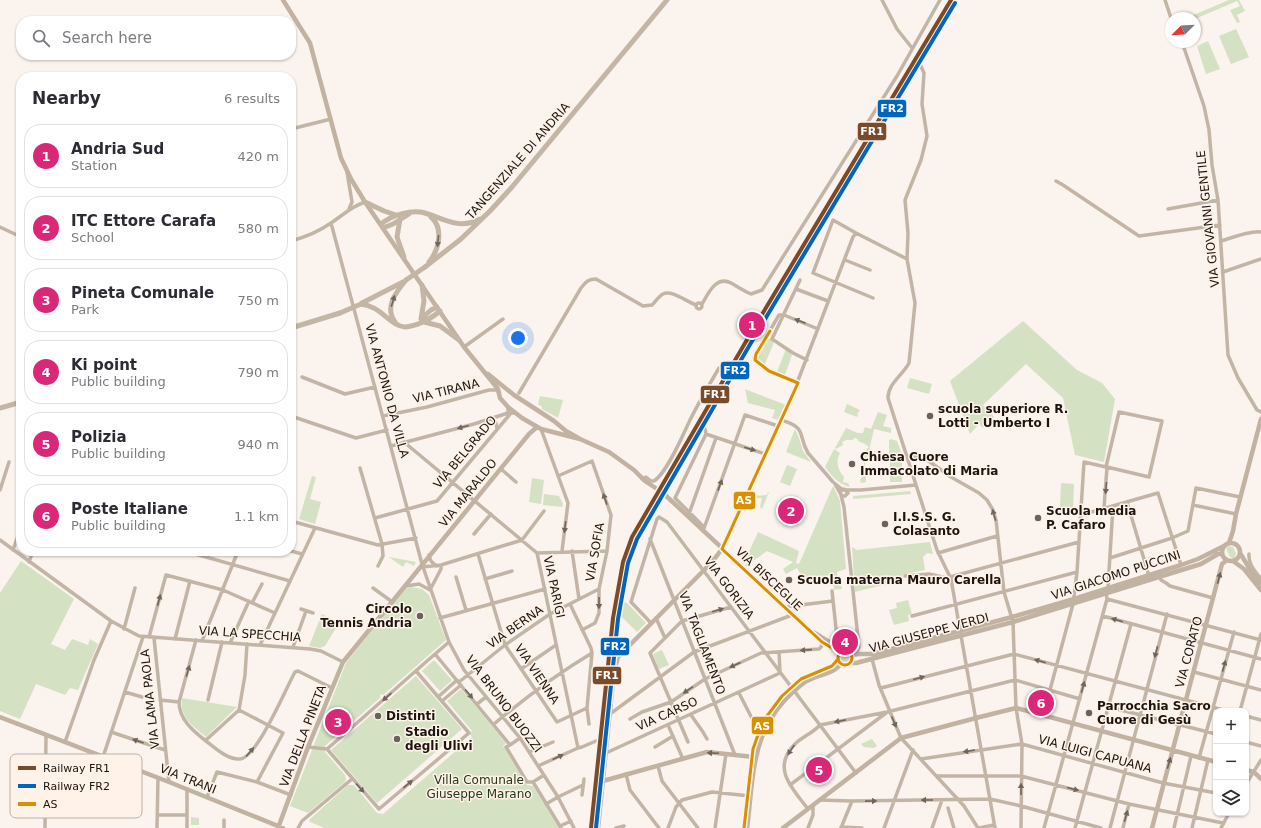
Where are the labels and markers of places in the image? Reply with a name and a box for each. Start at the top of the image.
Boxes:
pin: 1 [739,310,765,340]
place label: scuola superiore R. Lotti - Umberto I [938,402,1068,430]
marker: scuola superiore R. Lotti - Umberto I [925,411,935,421]
place label: Chiesa Cuore Immacolato di Maria [860,450,998,478]
marker: Chiesa Cuore Immacolato di Maria [847,459,857,469]
pin: 2 [778,496,804,526]
place label: Scuola media P. Cafaro [1046,504,1136,532]
place label: I.I.S.S. G. Colasanto [893,510,960,538]
marker: Scuola media P. Cafaro [1033,513,1043,523]
marker: I.I.S.S. G. Colasanto [880,519,890,529]
place label: Scuola materna Mauro Carella [797,573,1001,587]
marker: Scuola materna Mauro Carella [784,575,794,585]
place label: Circolo Tennis Andria [320,602,412,630]
marker: Circolo Tennis Andria [415,611,425,621]
pin: 4 [832,627,858,657]
pin: 6 [1028,688,1054,718]
place label: Parrocchia Sacro Cuore di Gesù [1097,699,1211,727]
pin: 3 [325,707,351,737]
marker: Parrocchia Sacro Cuore di Gesù [1084,708,1094,718]
place label: Distinti [386,709,435,723]
marker: Distinti [373,711,383,721]
place label: Stadio degli Ulivi [405,725,473,753]
marker: Stadio degli Ulivi [392,734,402,744]
pin: 5 [806,755,832,785]

